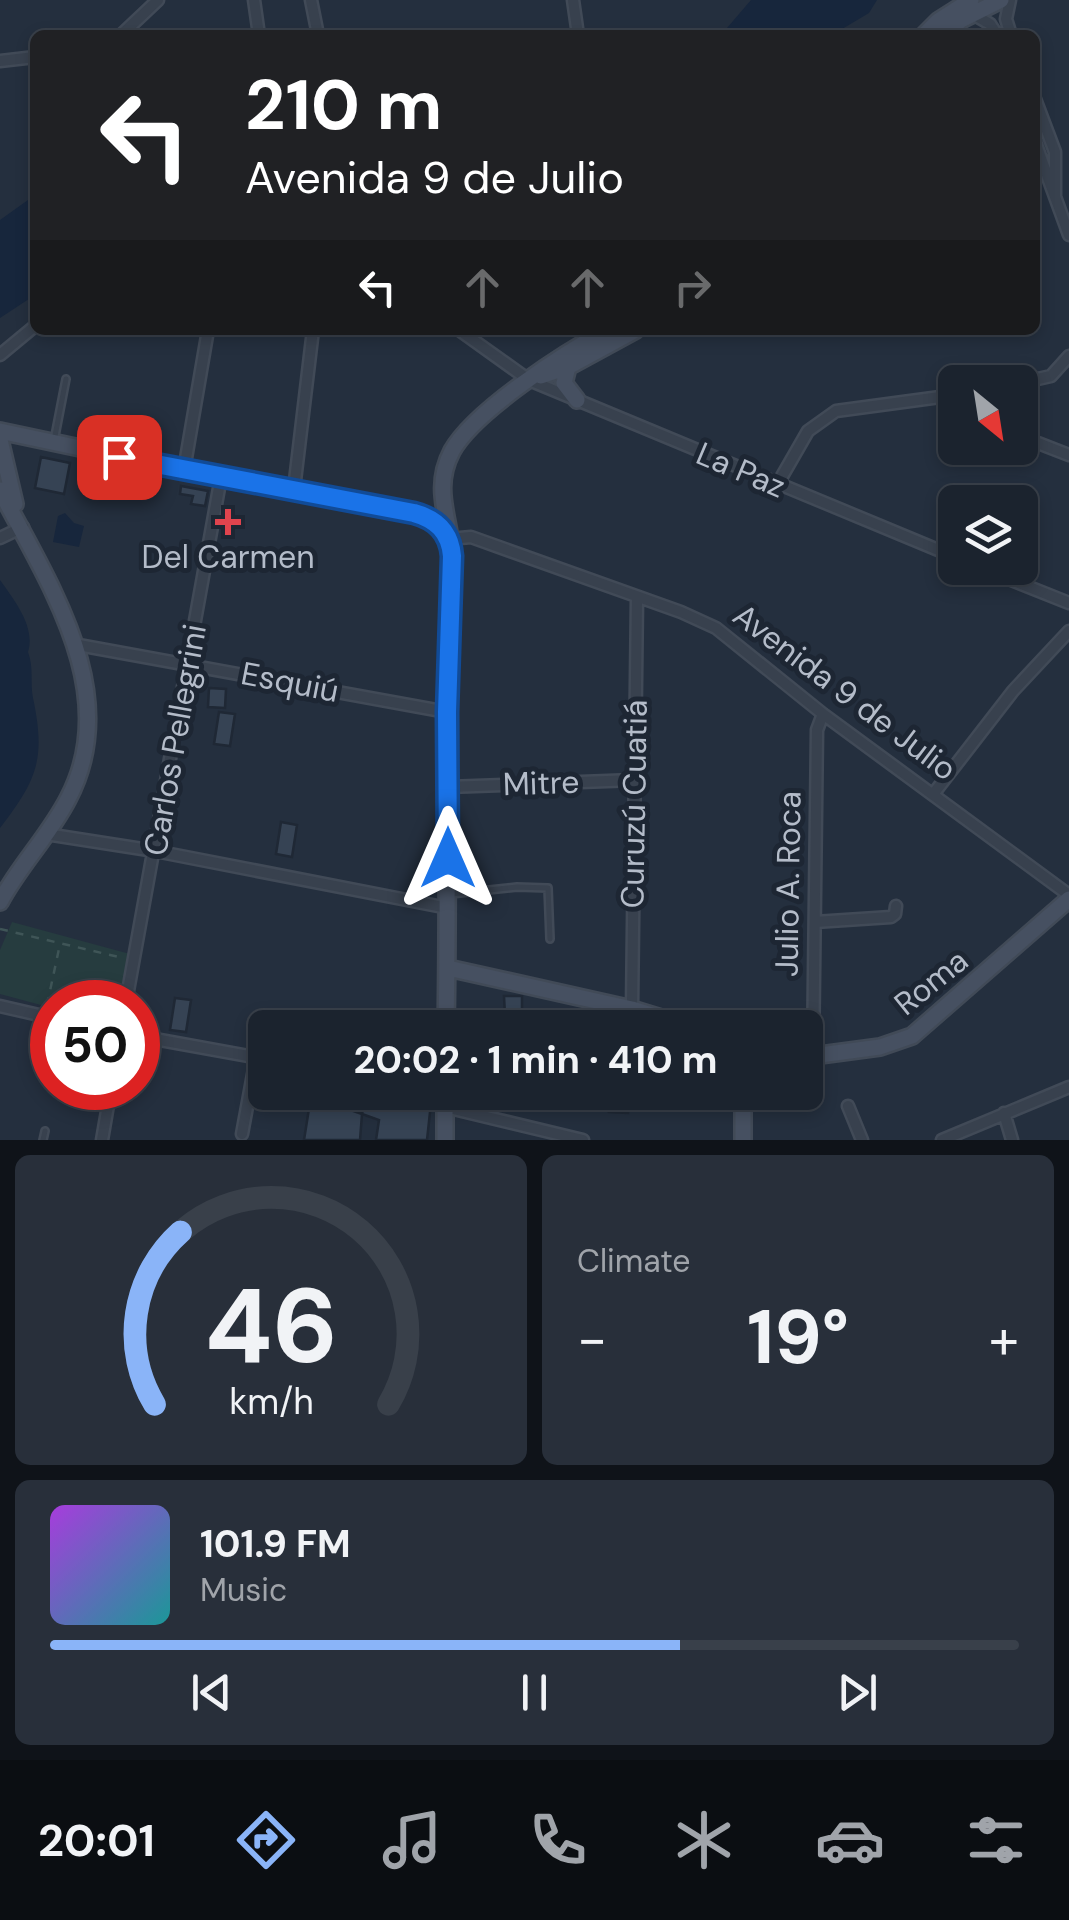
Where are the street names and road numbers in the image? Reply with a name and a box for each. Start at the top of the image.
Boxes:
street label: La Paz [690,433,792,507]
street label: Avenida 9 de Julio [725,594,965,790]
street label: Carlos Pellegrini [134,621,216,859]
street label: Esquiú [238,652,342,712]
street label: Curuzú Cuatiá [611,699,657,909]
street label: Mitre [502,761,580,805]
street label: Julio A. Roca [765,791,811,977]
street label: Roma [886,940,976,1024]

